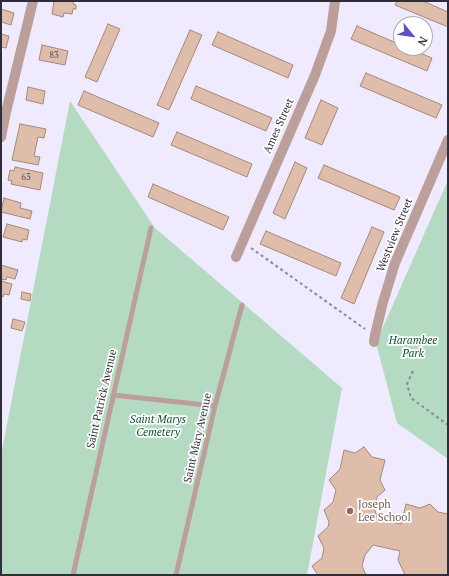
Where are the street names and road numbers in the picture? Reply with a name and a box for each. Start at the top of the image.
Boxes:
street label: Ames Street [261,96,297,156]
street label: Westview Street [374,196,416,274]
street label: Saint Patrick Avenue [84,348,120,450]
street label: Saint Mary Avenue [181,392,215,484]

